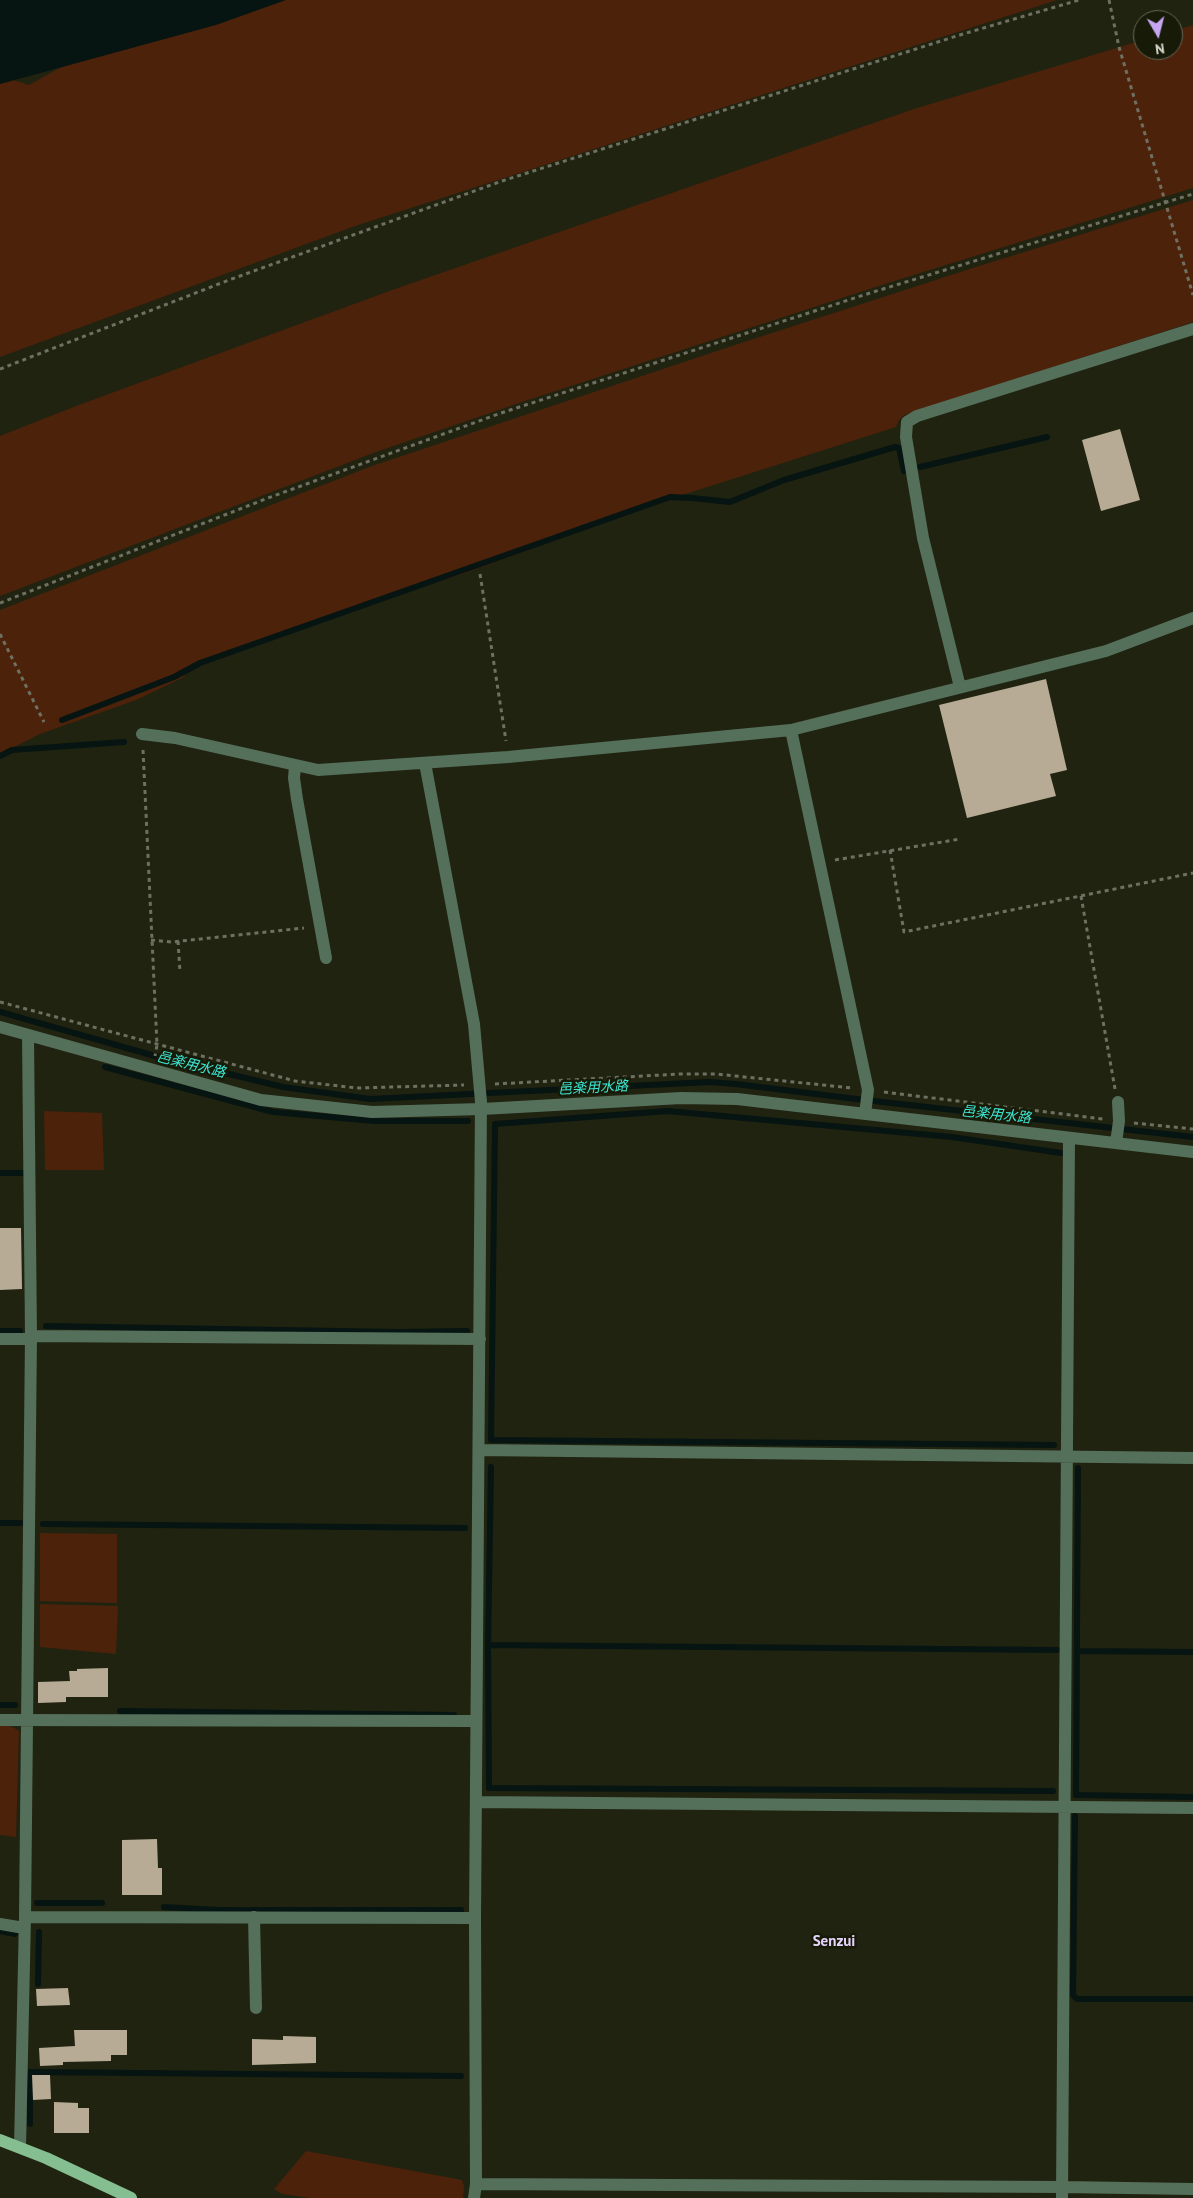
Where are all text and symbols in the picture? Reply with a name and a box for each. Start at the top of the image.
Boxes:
north arrow [1133,10,1183,60]
text: N [1154,39,1166,58]
water label: 邑楽用水路 [155,1048,227,1082]
water label: 邑楽用水路 [558,1078,628,1098]
water label: 邑楽用水路 [960,1103,1032,1127]
district label: Senzui [813,1933,855,1951]

